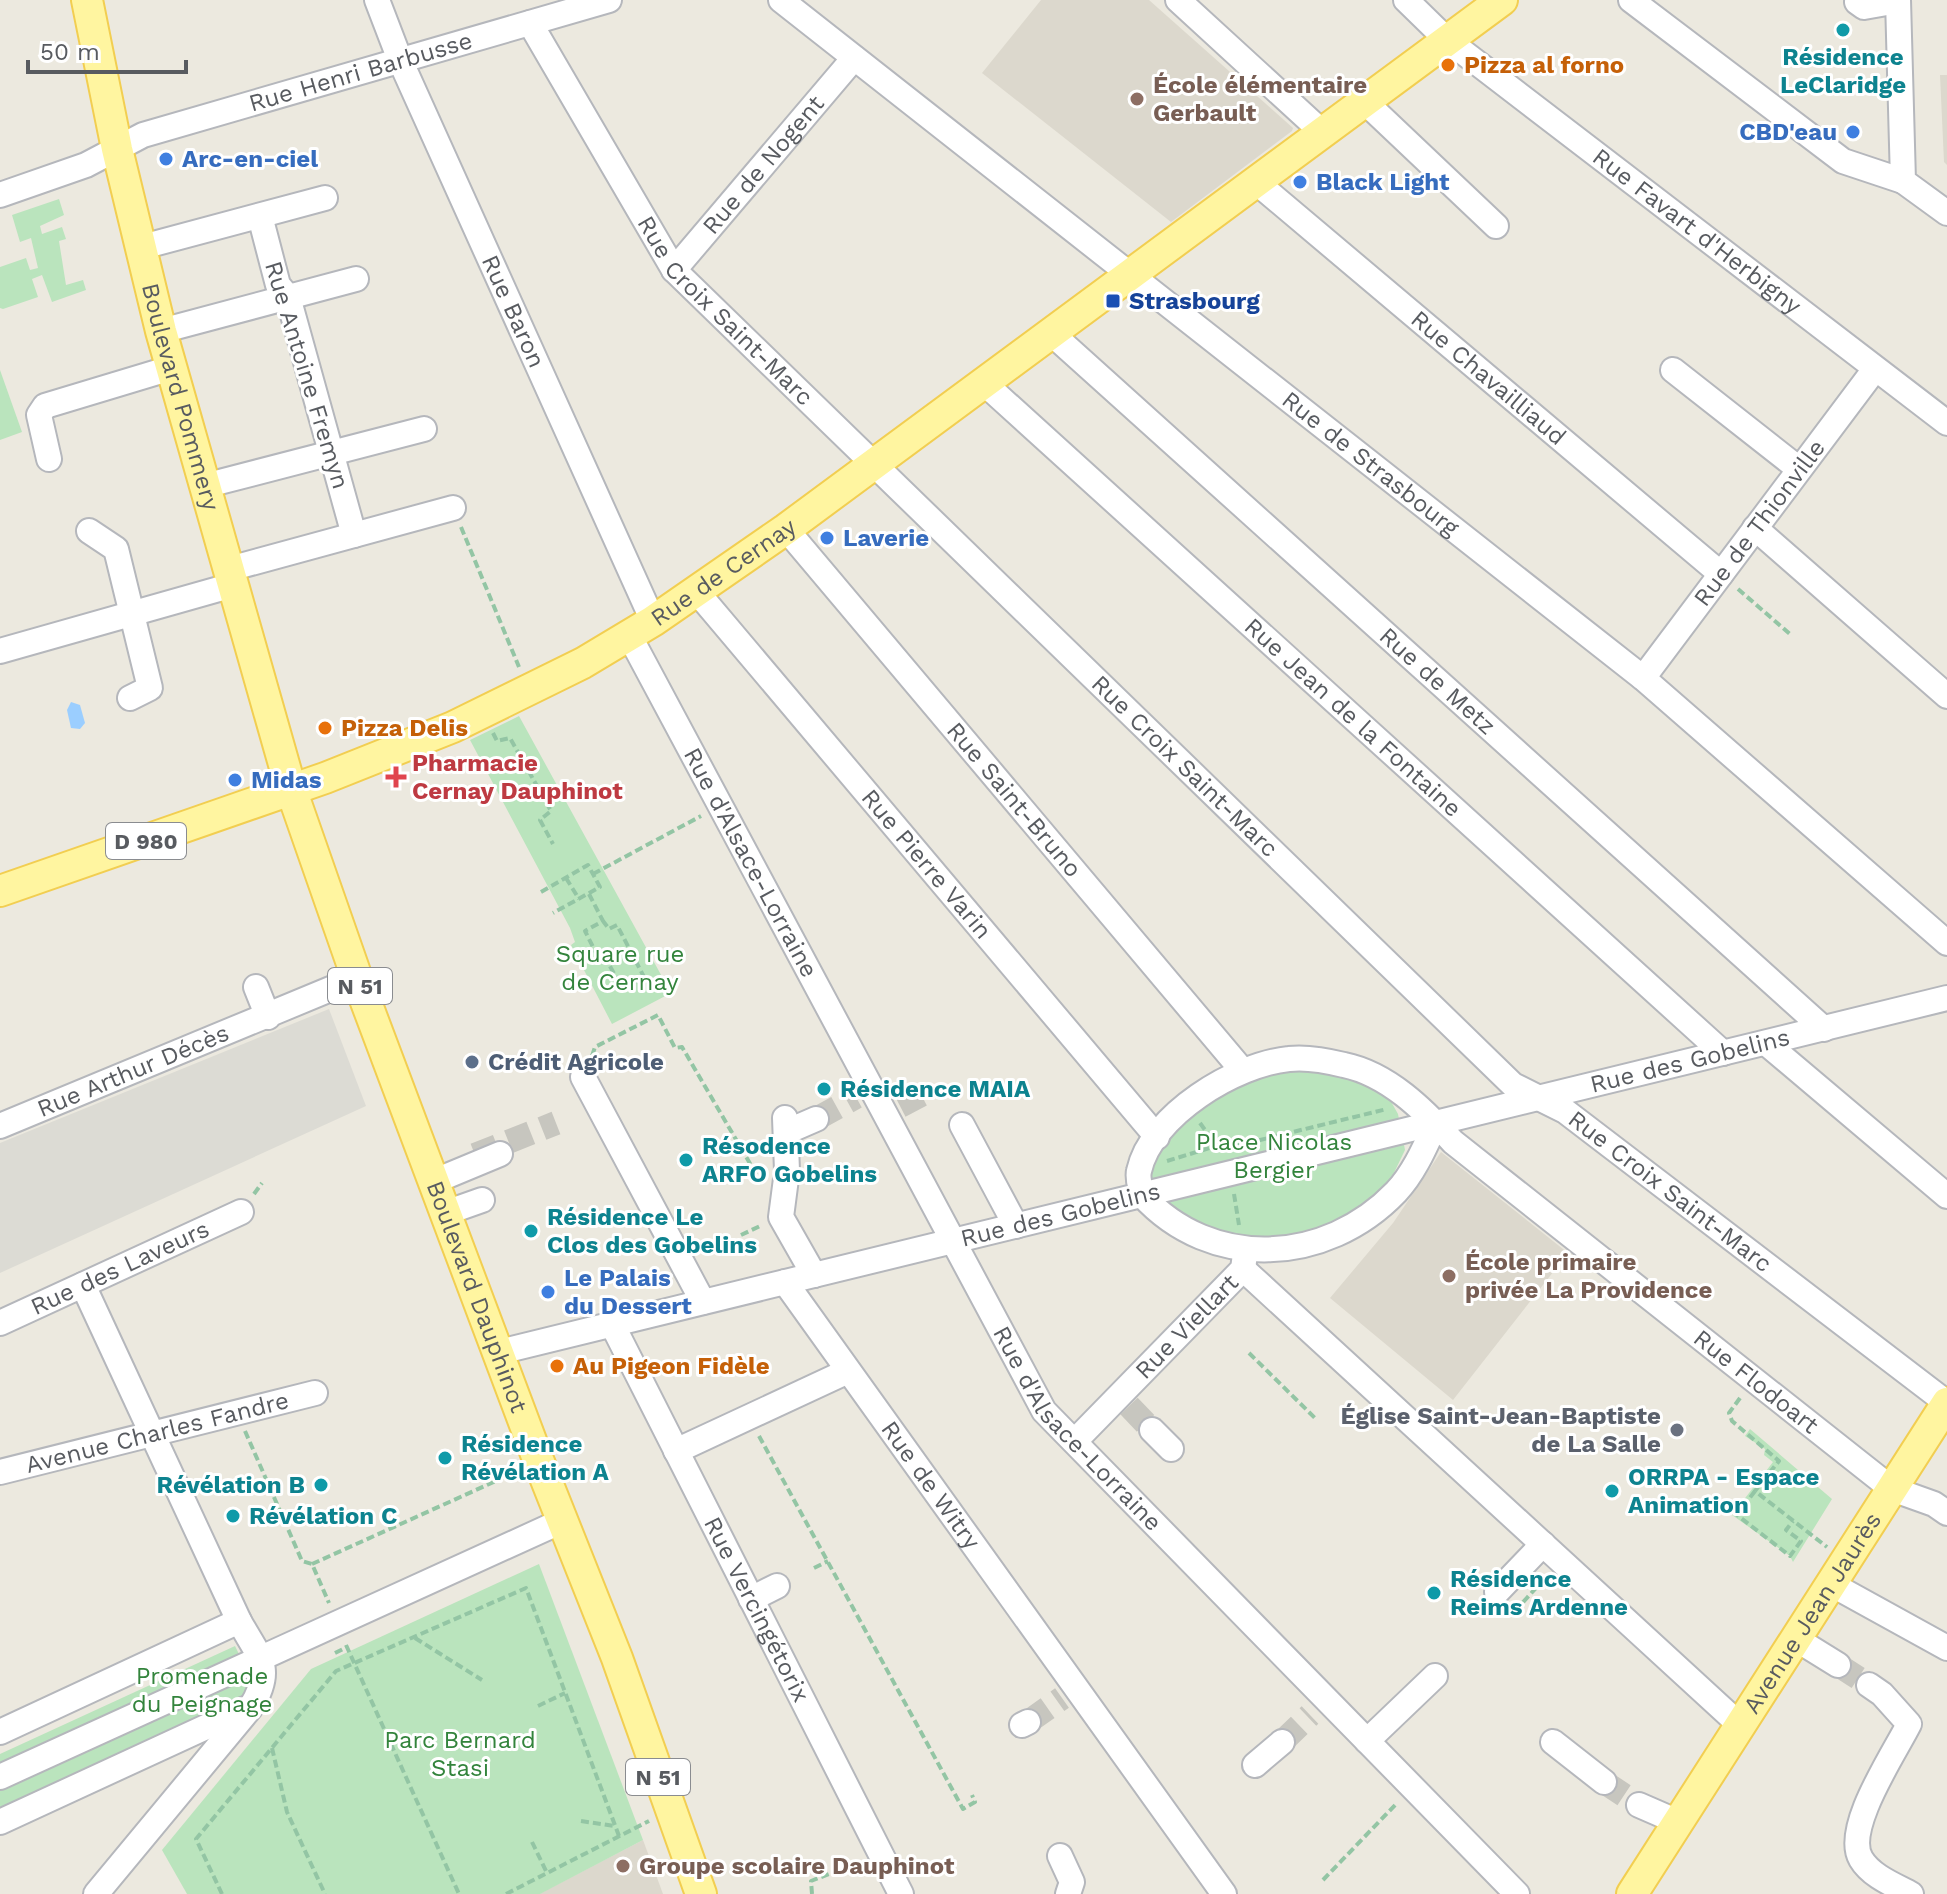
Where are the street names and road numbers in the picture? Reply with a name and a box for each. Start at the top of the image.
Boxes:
street label: Rue Henri Barbusse [246,26,475,118]
street label: Rue de Nogent [697,90,830,240]
street label: Rue Favart d'Herbigny [1587,143,1807,320]
street label: Rue Croix Saint-Marc [632,211,819,411]
street label: Rue Baron [476,251,551,372]
street label: Rue Antoine Fremyn [259,258,355,492]
street label: Boulevard Pommery [136,280,225,515]
street label: Rue Chavailliaud [1405,305,1572,451]
street label: Rue de Strasbourg [1277,386,1465,542]
street label: Rue de Thionville [1688,434,1831,612]
street label: Rue de Cernay [646,512,802,632]
street label: Rue Jean de la Fontaine [1239,612,1467,823]
street label: Rue de Metz [1374,622,1501,740]
street label: Rue Croix Saint-Marc [1086,670,1284,863]
street label: Rue Saint-Bruno [941,716,1087,883]
street label: Rue d'Alsace-Lorraine [678,743,823,982]
street label: Rue Pierre Varin [856,784,998,944]
road number: D 980 [106,823,186,859]
road number: N 51 [328,968,392,1004]
street label: Rue Arthur Décès [33,1019,233,1123]
street label: Rue des Gobelins [1587,1023,1792,1099]
street label: Rue Croix Saint-Marc [1563,1105,1777,1278]
street label: Boulevard Dauphinot [421,1177,533,1416]
street label: Rue des Gobelins [958,1177,1163,1253]
street label: Rue des Laveurs [26,1215,213,1321]
street label: Rue Viellart [1130,1268,1244,1385]
street label: Rue d'Alsace-Lorraine [987,1321,1167,1537]
street label: Rue Flodoart [1688,1324,1824,1439]
street label: Avenue Charles Fandre [23,1386,292,1479]
street label: Rue de Witry [875,1416,986,1555]
street label: Avenue Jean Jaurès [1738,1507,1887,1719]
street label: Rue Vercingétorix [698,1512,815,1707]
road number: N 51 [626,1759,690,1795]

